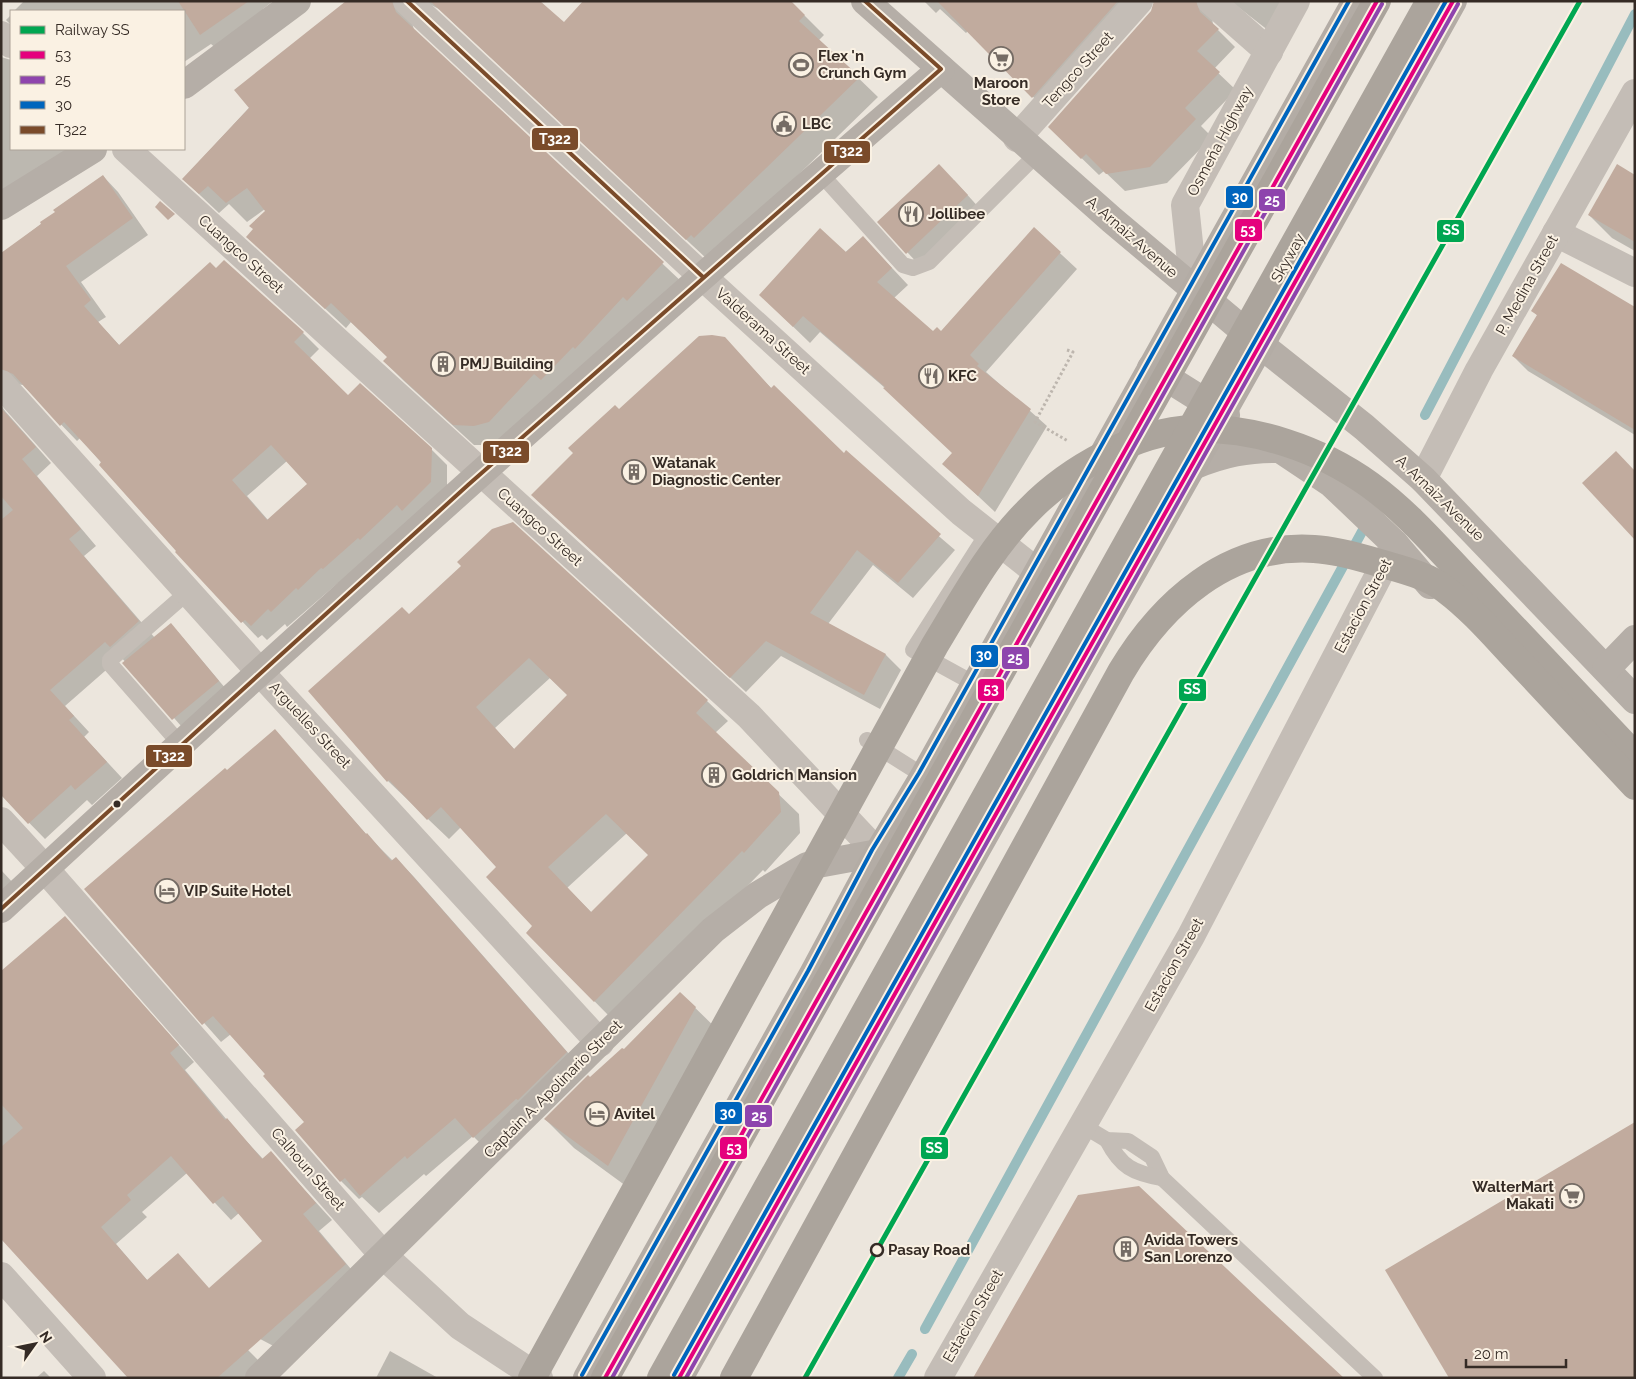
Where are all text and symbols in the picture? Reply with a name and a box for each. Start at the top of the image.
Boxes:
legend [10,10,185,150]
text: Railway SS [55,21,130,39]
street label: Tengco Street [1039,28,1117,112]
text: 53 [55,46,71,64]
supermarket icon: Maroon Store [988,46,1014,72]
place label: Flex 'n Crunch Gym [818,47,907,82]
sports icon: Flex 'n Crunch Gym [788,52,814,78]
text: 25 [55,71,71,89]
place label: Maroon Store [974,74,1028,109]
street label: Osmeña Highway [1183,83,1257,199]
text: 30 [55,96,72,114]
public building icon: LBC [771,111,797,137]
place label: LBC [802,115,831,133]
text: T322 [55,121,87,139]
line badge: T322 [531,127,579,151]
text: T322 [539,131,571,147]
line badge: T322 [823,140,871,164]
text: T322 [831,143,863,159]
line badge: 30 [1225,185,1254,209]
line badge: 25 [1258,188,1286,212]
text: 30 [1232,189,1248,205]
street label: A. Arnaiz Avenue [1083,192,1182,282]
text: 25 [1264,192,1280,208]
restaurant icon: Jollibee [898,201,924,227]
place label: Jollibee [928,205,985,223]
street label: Cuangco Street [195,211,287,297]
line badge: 53 [1234,218,1263,242]
line badge: SS [1436,219,1465,243]
text: 53 [1240,222,1256,238]
text: SS [1442,222,1460,238]
street label: Skyway [1267,230,1309,286]
street label: P. Medina Street [1492,232,1562,338]
street label: Valderama Street [712,284,814,378]
building icon: PMJ Building [430,351,456,377]
place label: PMJ Building [460,355,553,373]
restaurant icon: KFC [918,363,944,389]
place label: KFC [948,367,977,385]
line badge: T322 [482,440,530,464]
text: T322 [490,443,522,459]
street label: A. Arnaiz Avenue [1392,451,1488,545]
place label: Watanak Diagnostic Center [652,454,781,489]
building icon: Watanak Diagnostic Center [621,459,647,485]
street label: Cuangco Street [494,484,586,570]
street label: Estacion Street [1331,556,1395,656]
line badge: 30 [970,644,999,668]
line badge: 25 [1001,646,1030,670]
text: 30 [976,647,992,663]
text: 25 [1007,650,1023,666]
street label: Arguelles Street [265,678,355,772]
line badge: 53 [977,678,1005,702]
line badge: SS [1178,678,1207,702]
text: 53 [983,681,999,697]
text: SS [1183,681,1201,697]
line badge: T322 [145,744,193,768]
text: T322 [153,748,185,764]
building icon: Goldrich Mansion [701,762,727,788]
place label: Goldrich Mansion [732,766,857,784]
unlabelled marker [112,799,122,809]
hotel icon: VIP Suite Hotel [154,878,180,904]
place label: VIP Suite Hotel [184,882,291,900]
street label: Estacion Street [1141,915,1207,1015]
street label: Captain A. Apolinario Street [480,1016,626,1162]
hotel icon: Avitel [584,1101,610,1127]
line badge: 30 [714,1101,743,1125]
line badge: 25 [744,1104,773,1128]
place label: Avitel [614,1105,655,1123]
text: 30 [720,1105,736,1121]
text: 25 [751,1108,767,1124]
street label: Calhoun Street [267,1124,349,1214]
line badge: 53 [719,1136,748,1160]
line badge: SS [920,1136,949,1160]
text: 53 [726,1140,742,1156]
text: SS [925,1140,943,1156]
place label: WalterMart Makati [1472,1178,1554,1213]
supermarket icon: WalterMart Makati [1559,1183,1585,1209]
place label: Avida Towers San Lorenzo [1144,1231,1238,1266]
building icon: Avida Towers San Lorenzo [1113,1236,1139,1262]
place label: Pasay Road [888,1241,970,1259]
marker: Pasay Road [870,1243,884,1257]
street label: Estacion Street [939,1266,1007,1366]
north arrow [10,1319,60,1369]
text: N [36,1328,56,1346]
scale bar [1466,1336,1566,1368]
text: 20 m [1474,1345,1509,1363]

